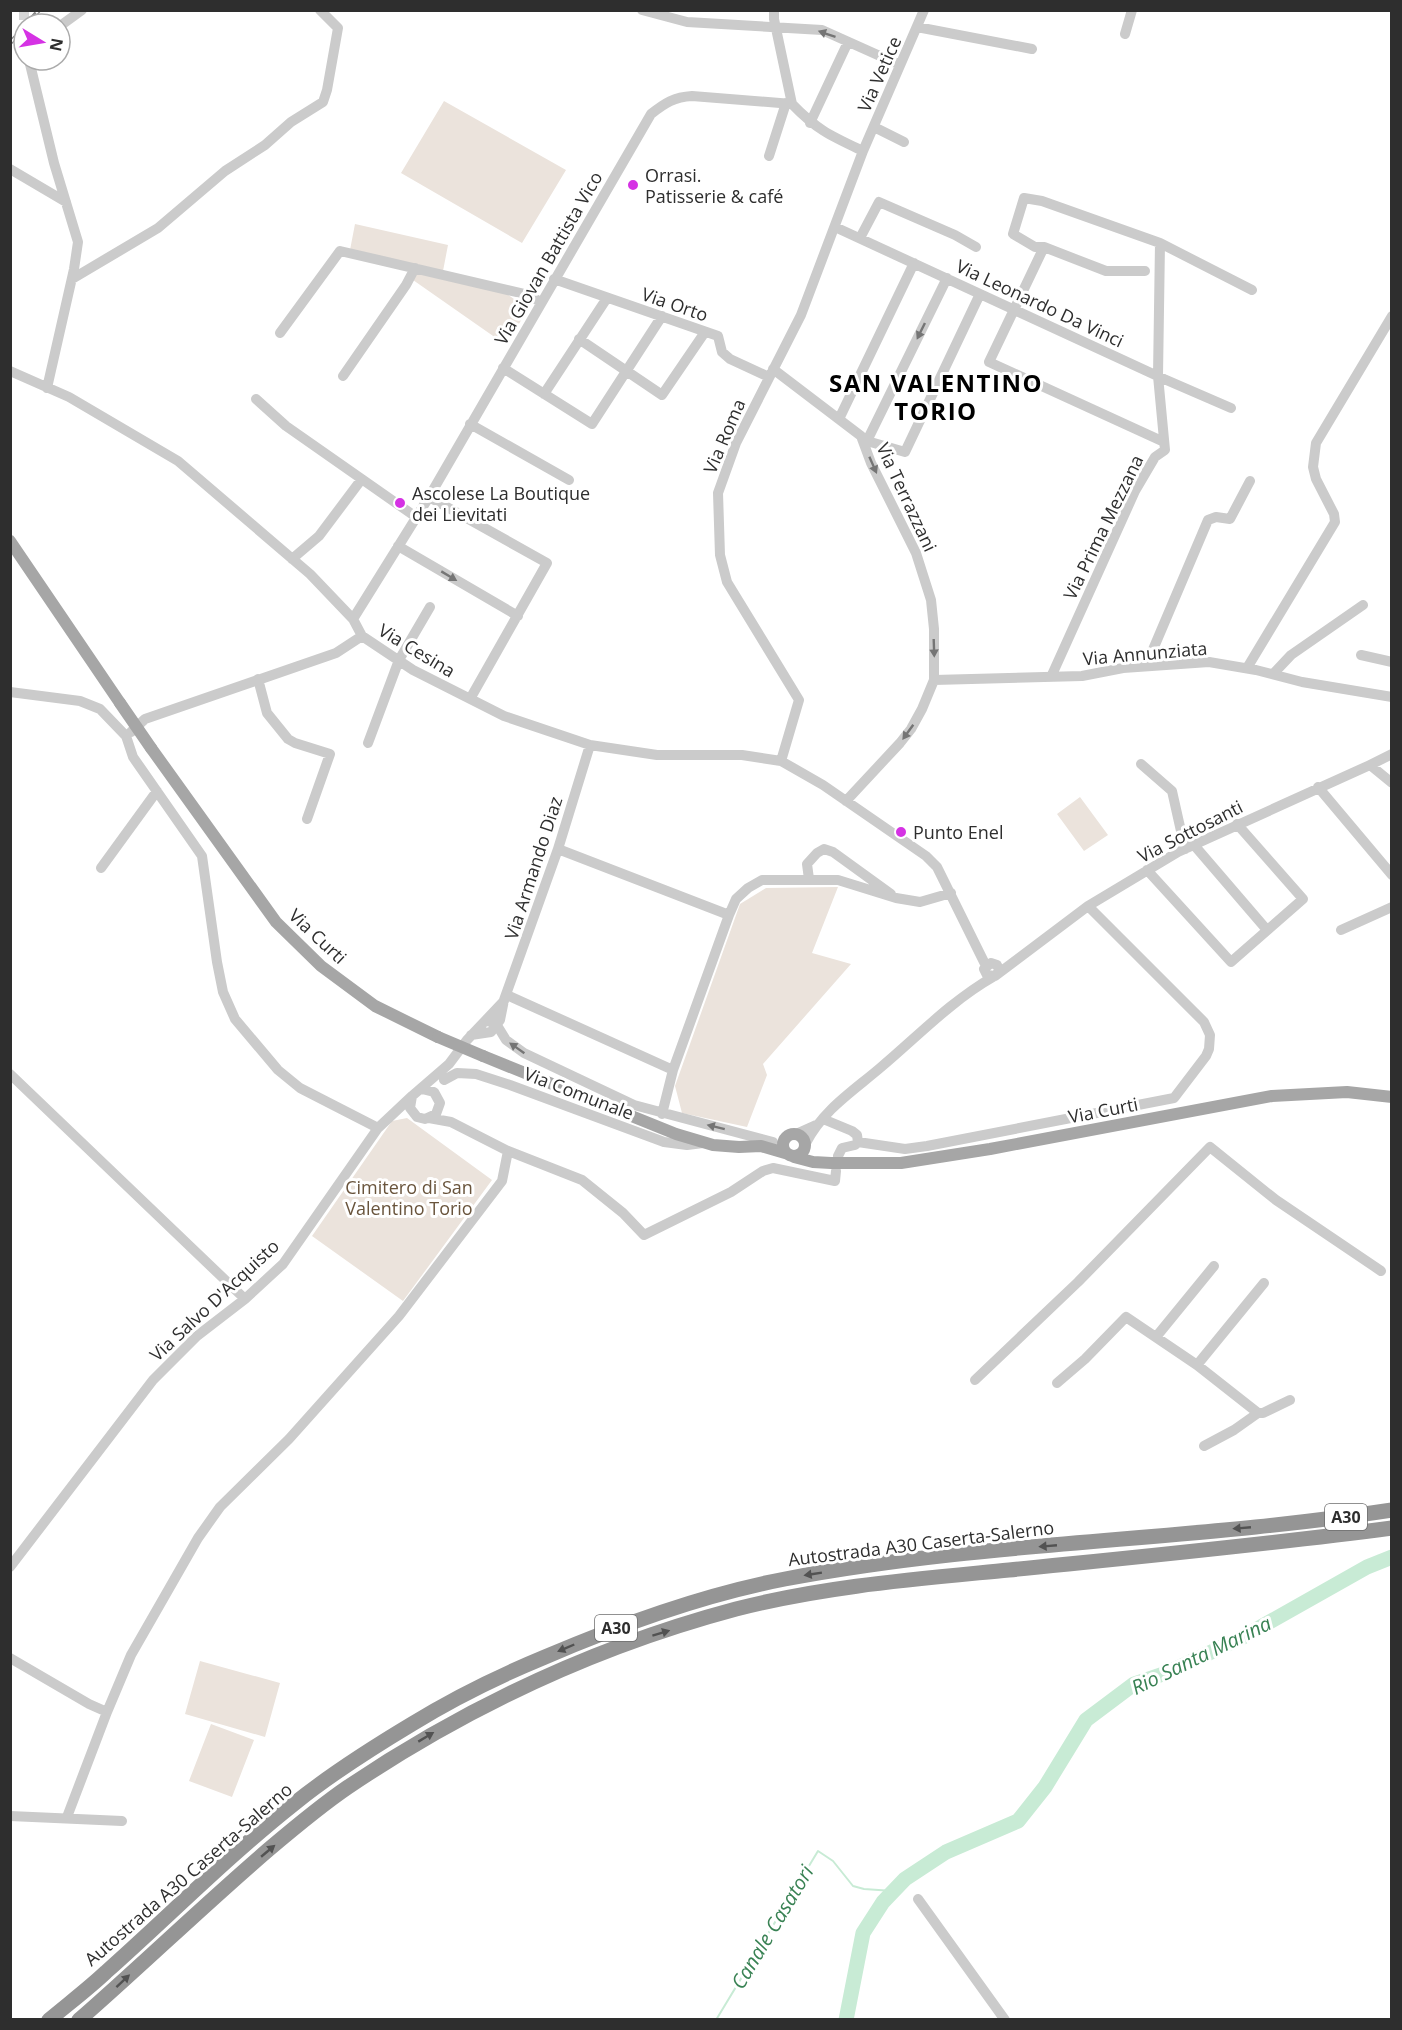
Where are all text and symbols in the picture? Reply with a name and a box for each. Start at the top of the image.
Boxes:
north arrow [12,12,72,72]
one-way arrow [818,28,836,38]
street label: Via Vetice [852,32,906,116]
text: N [45,36,69,53]
place label: Orrasi. Patisserie & café [645,163,783,208]
street label: Via Giovan Battista Vico [488,167,608,349]
marker: Orrasi. Patisserie & café [626,178,640,192]
street label: Via Leonardo Da Vinci [952,254,1128,352]
street label: Via Orto [639,281,711,327]
one-way arrow [916,322,926,339]
district label: SAN VALENTINO TORIO [829,366,1043,427]
street label: Via Roma [698,395,750,477]
street label: Via Terrazzani [871,439,943,555]
street label: Via Prima Mezzana [1058,451,1148,603]
one-way arrow [868,457,878,475]
place label: Ascolese La Boutique dei Lievitati [412,481,590,526]
marker: Ascolese La Boutique dei Lievitati [393,496,407,510]
one-way arrow [441,570,457,581]
street label: Via Cesina [374,618,460,682]
street label: Via Annunziata [1082,636,1208,670]
one-way arrow [930,638,939,657]
one-way arrow [902,725,914,740]
street label: Via Armando Diaz [499,793,567,943]
street label: Via Sottosanti [1133,794,1247,868]
place label: Punto Enel [913,820,1004,844]
marker: Punto Enel [894,825,908,839]
street label: Via Curti [284,903,352,969]
one-way arrow [509,1042,525,1054]
street label: Via Comunale [521,1061,637,1125]
street label: Via Curti [1066,1091,1140,1129]
one-way arrow [707,1122,726,1132]
park label: Cimitero di San Valentino Torio [345,1175,473,1220]
street label: Via Salvo D'Acquisto [144,1234,284,1366]
road number: A30 [1325,1504,1367,1530]
street label: Autostrada A30 Caserta-Salerno [787,1515,1055,1571]
one-way arrow [1233,1523,1252,1533]
one-way arrow [1039,1541,1058,1551]
one-way arrow [803,1570,822,1579]
water label: Rio Santa Marina [1126,1609,1276,1701]
road number: A30 [595,1615,637,1641]
one-way arrow [652,1627,670,1637]
one-way arrow [558,1643,575,1652]
one-way arrow [418,1732,434,1743]
street label: Autostrada A30 Caserta-Salerno [79,1777,297,1971]
one-way arrow [260,1844,276,1857]
water label: Canale Casatori [724,1859,820,1994]
one-way arrow [115,1975,130,1988]

